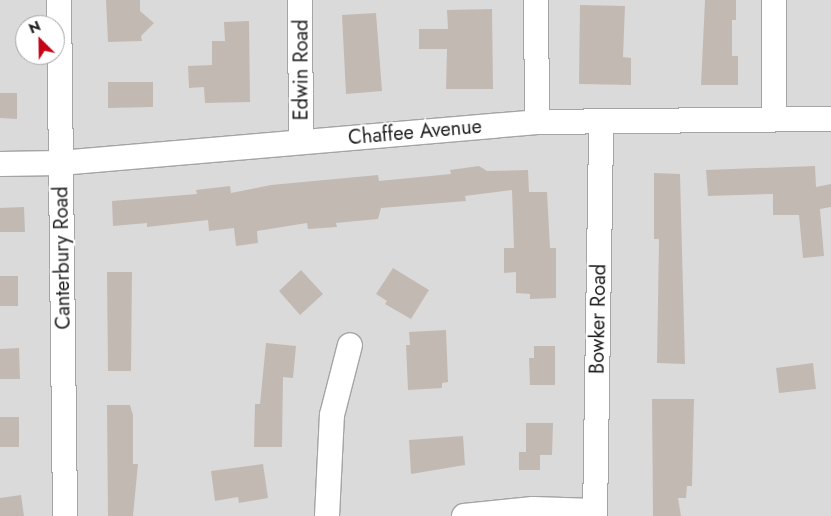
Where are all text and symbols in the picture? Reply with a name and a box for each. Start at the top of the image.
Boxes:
north arrow [15,15,65,65]
text: N [26,16,44,38]
street label: Edwin Road [289,20,313,120]
street label: Chaffee Avenue [347,114,483,150]
street label: Canterbury Road [49,186,75,330]
street label: Bowker Road [585,264,611,374]

